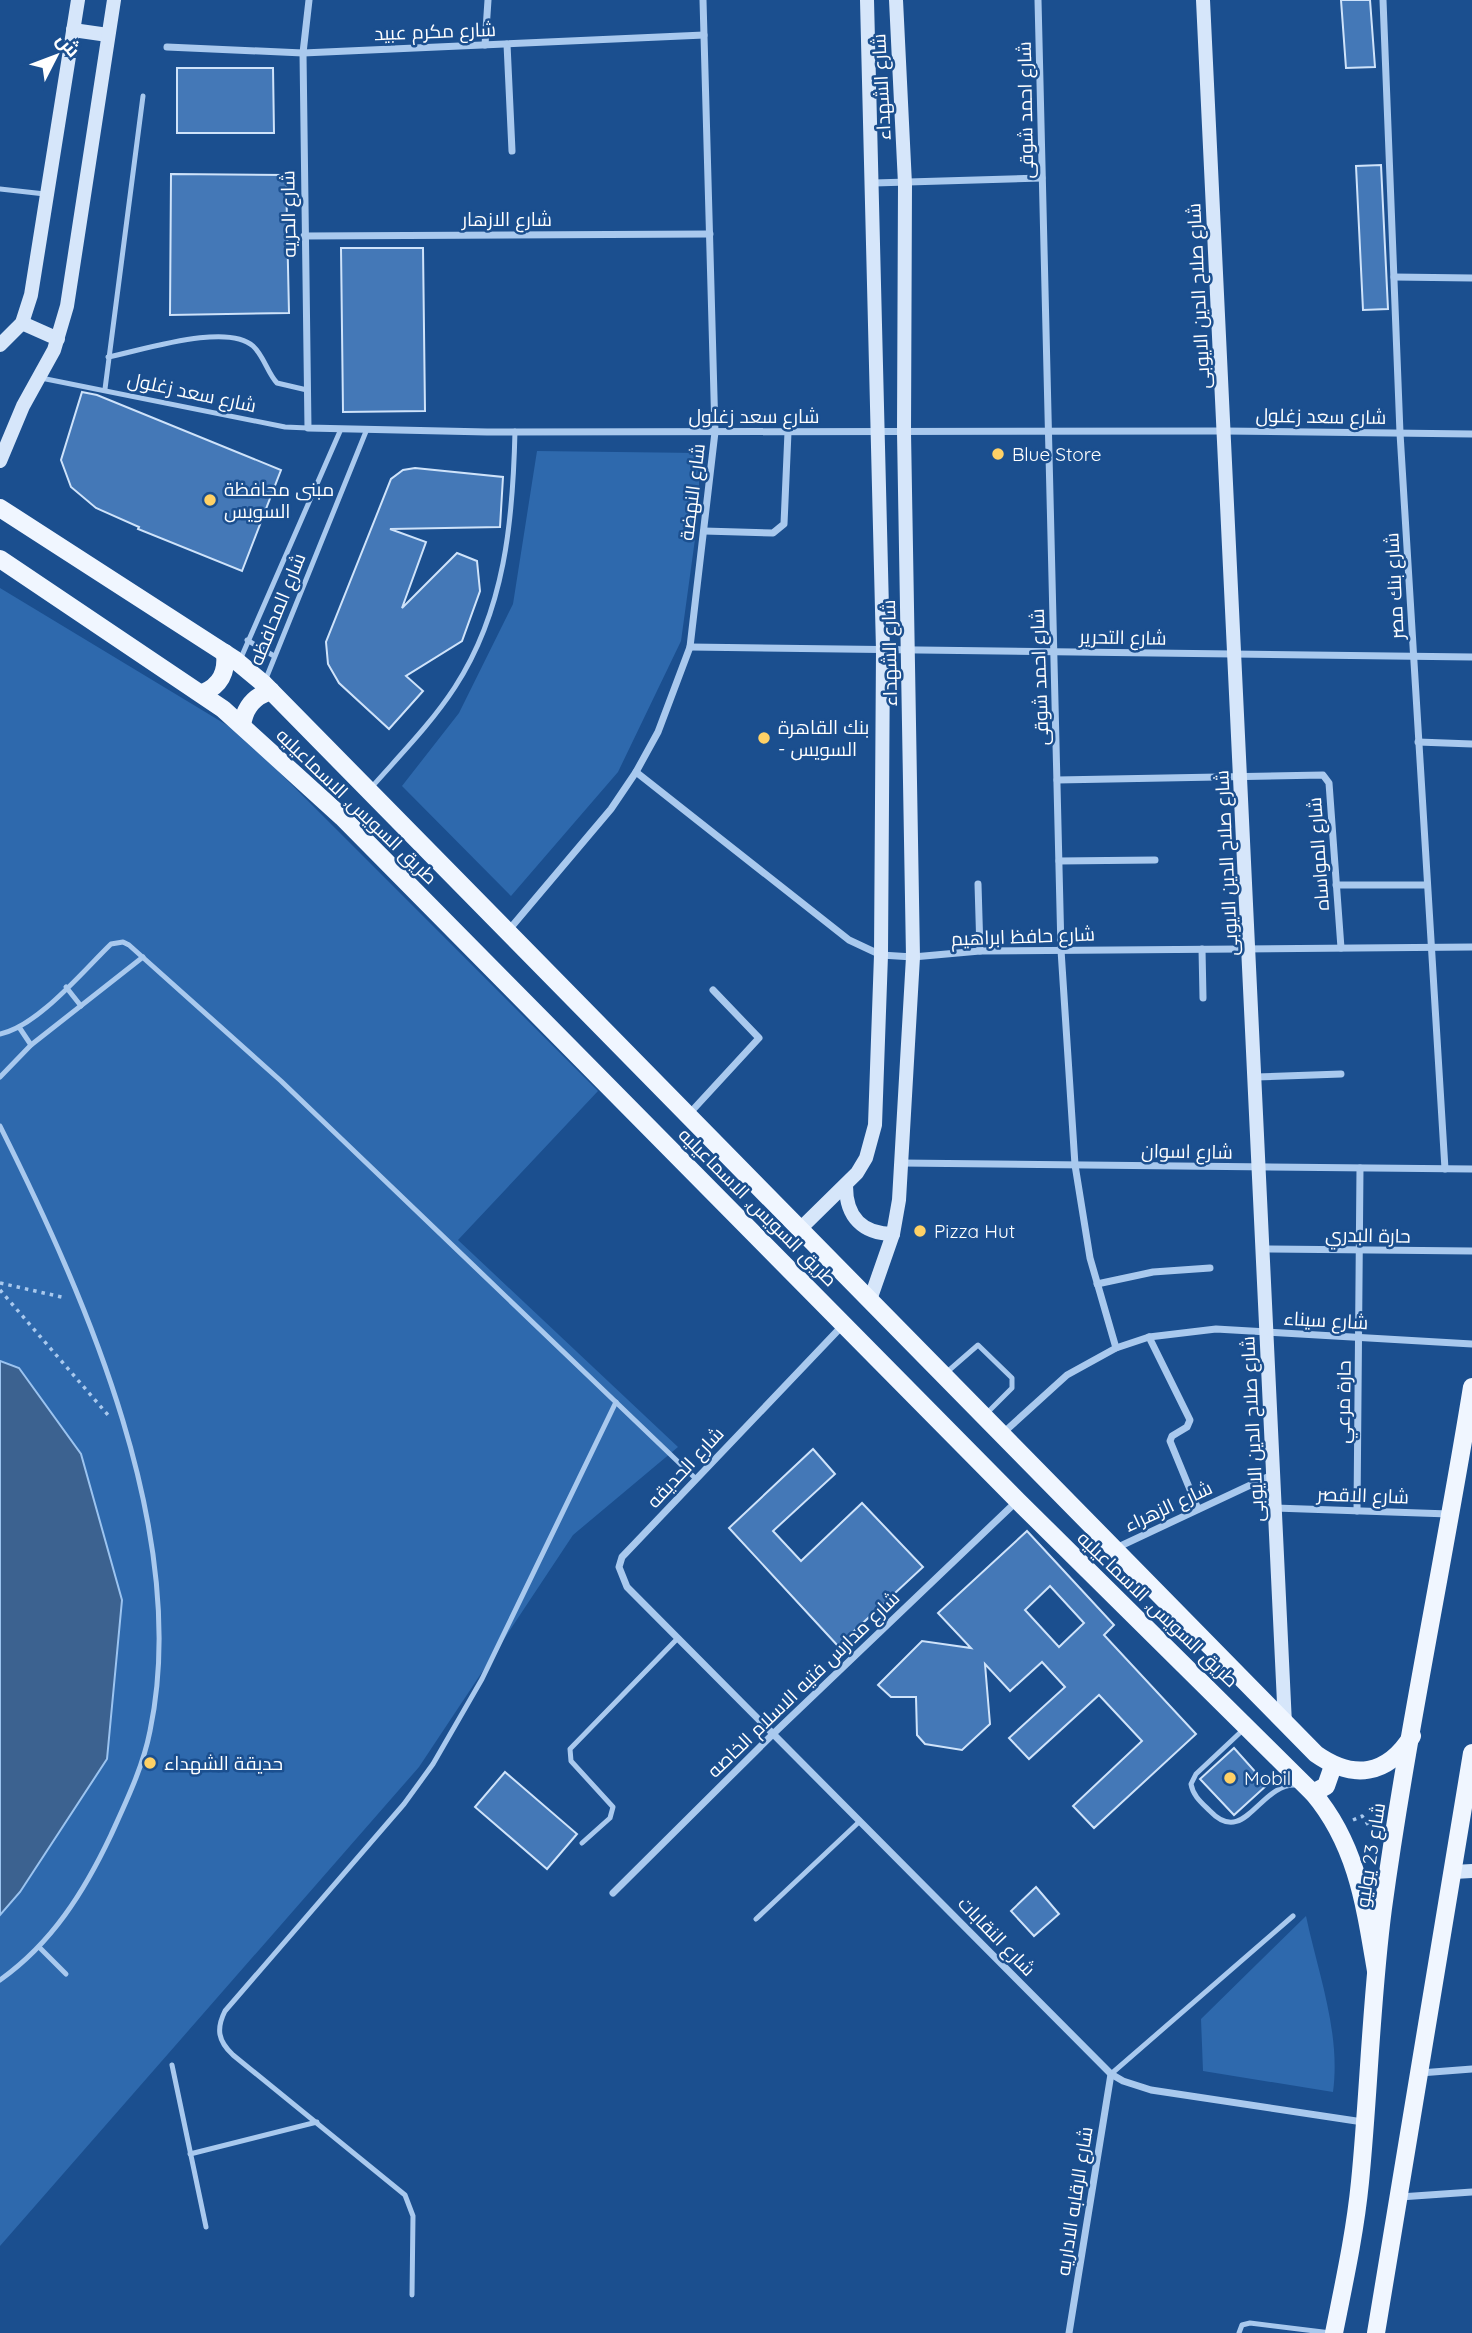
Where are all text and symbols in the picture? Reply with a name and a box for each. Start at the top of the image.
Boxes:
street label: شارع مكرم عبيد [374,17,496,47]
north arrow [21,21,91,91]
text: ش [52,28,86,62]
street label: شارع الشهداء [866,33,898,141]
street label: شارع احمد شوقى [1012,41,1040,179]
street label: شارع الحريه [275,170,303,258]
street label: شارع صلاح الدين الايوبى [1181,202,1217,389]
street label: شارع الازهار [461,207,552,233]
street label: شارع سعد زغلول [125,367,258,419]
street label: شارع سعد زغلول [1255,403,1387,431]
street label: شارع سعد زغلول [689,404,819,430]
street label: شارع النهضة [674,442,712,542]
place label: Blue Store [1012,442,1101,466]
marker: Blue Store [990,446,1006,462]
place label: مبنى محافظة السويس [224,477,334,523]
marker: مبنى محافظة السويس [202,492,218,508]
street label: شارع بنك مصر [1379,532,1411,641]
street label: شارع المحافظه [244,549,312,669]
street label: شارع الشهداء [876,599,904,707]
street label: شارع احمد شوقى [1025,608,1055,746]
street label: شارع التحرير [1078,624,1167,652]
place label: بنك القاهرة - السويس [778,715,869,761]
street label: طريق السويس, الاسماعيليه [271,723,443,890]
marker: بنك القاهرة - السويس [756,730,772,746]
street label: شارع صلاح الدين الايوبى [1209,769,1245,956]
street label: شارع المواساه [1302,796,1336,912]
street label: شارع حافظ ابراهيم [951,921,1096,953]
street label: طريق السويس, الاسماعيليه [673,1123,842,1292]
street label: شارع اسوان [1141,1138,1233,1166]
place label: Pizza Hut [934,1219,1015,1243]
street label: حارة البدري [1325,1222,1411,1251]
marker: Pizza Hut [912,1223,928,1239]
street label: شارع سيناء [1283,1306,1369,1336]
street label: شارع صلاح الدين الايوبى [1235,1335,1271,1522]
street label: حارة مرعي [1330,1360,1359,1444]
street label: شارع الحديقه [641,1421,730,1514]
street label: شارع الزهراء [1120,1475,1217,1539]
street label: شارع الاقصر [1315,1481,1409,1511]
street label: طريق السويس, الاسماعيليه [1072,1526,1244,1693]
street label: شارع مدارس فتيه الاسلام الخاصه [702,1586,906,1784]
place label: حديقة الشهداء [164,1751,283,1775]
marker: حديقة الشهداء [142,1755,158,1771]
place label: Mobil [1244,1766,1291,1790]
marker: Mobil [1222,1770,1238,1786]
street label: شارع 23 يوليو [1350,1801,1392,1909]
street label: شارع النقابات [952,1891,1041,1982]
street label: شارع الرقابه الاداريه [1050,2125,1100,2278]

